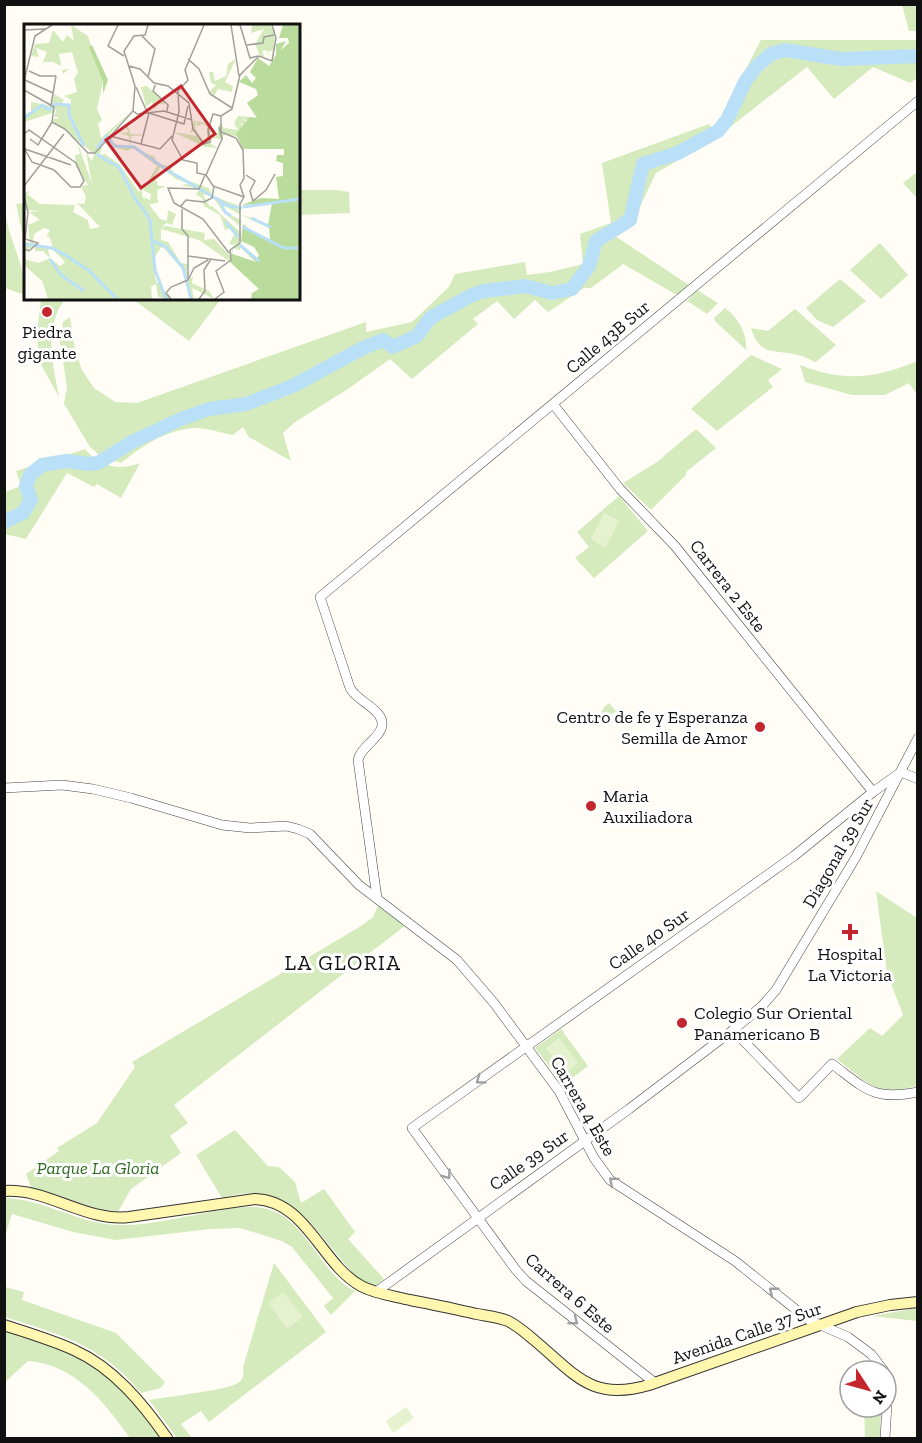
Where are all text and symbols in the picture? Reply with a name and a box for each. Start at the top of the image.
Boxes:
inset map [24,24,300,300]
street label: Calle 43B Sur [561,295,655,379]
marker: Piedra gigante [40,305,54,319]
place label: Piedra gigante [18,321,76,364]
street label: Carrera 2 Este [685,535,771,637]
place label: Centro de fe y Esperanza Semilla de Amor [557,706,748,749]
marker: Centro de fe y Esperanza Semilla de Amor [753,720,767,734]
place label: Maria Auxiliadora [603,785,693,828]
street label: Diagonal 39 Sur [798,794,878,912]
marker: Maria Auxiliadora [584,799,598,813]
street label: Calle 40 Sur [604,903,694,975]
marker: Hospital La Victoria [841,923,859,941]
place label: Hospital La Victoria [808,943,892,986]
district label: LA GLORIA [285,950,401,975]
place label: Colegio Sur Oriental Panamericano B [694,1002,852,1045]
marker: Colegio Sur Oriental Panamericano B [675,1016,689,1030]
street label: Carrera 4 Este [546,1052,620,1160]
one-way arrow [475,1072,486,1083]
street label: Calle 39 Sur [485,1125,573,1195]
park label: Parque La Gloria [37,1157,159,1179]
one-way arrow [439,1169,450,1180]
one-way arrow [609,1177,620,1188]
street label: Carrera 6 Este [521,1248,619,1338]
one-way arrow [769,1287,780,1298]
street label: Avenida Calle 37 Sur [669,1297,825,1369]
one-way arrow [568,1313,579,1324]
north arrow [838,1359,898,1419]
text: N [868,1387,891,1408]

